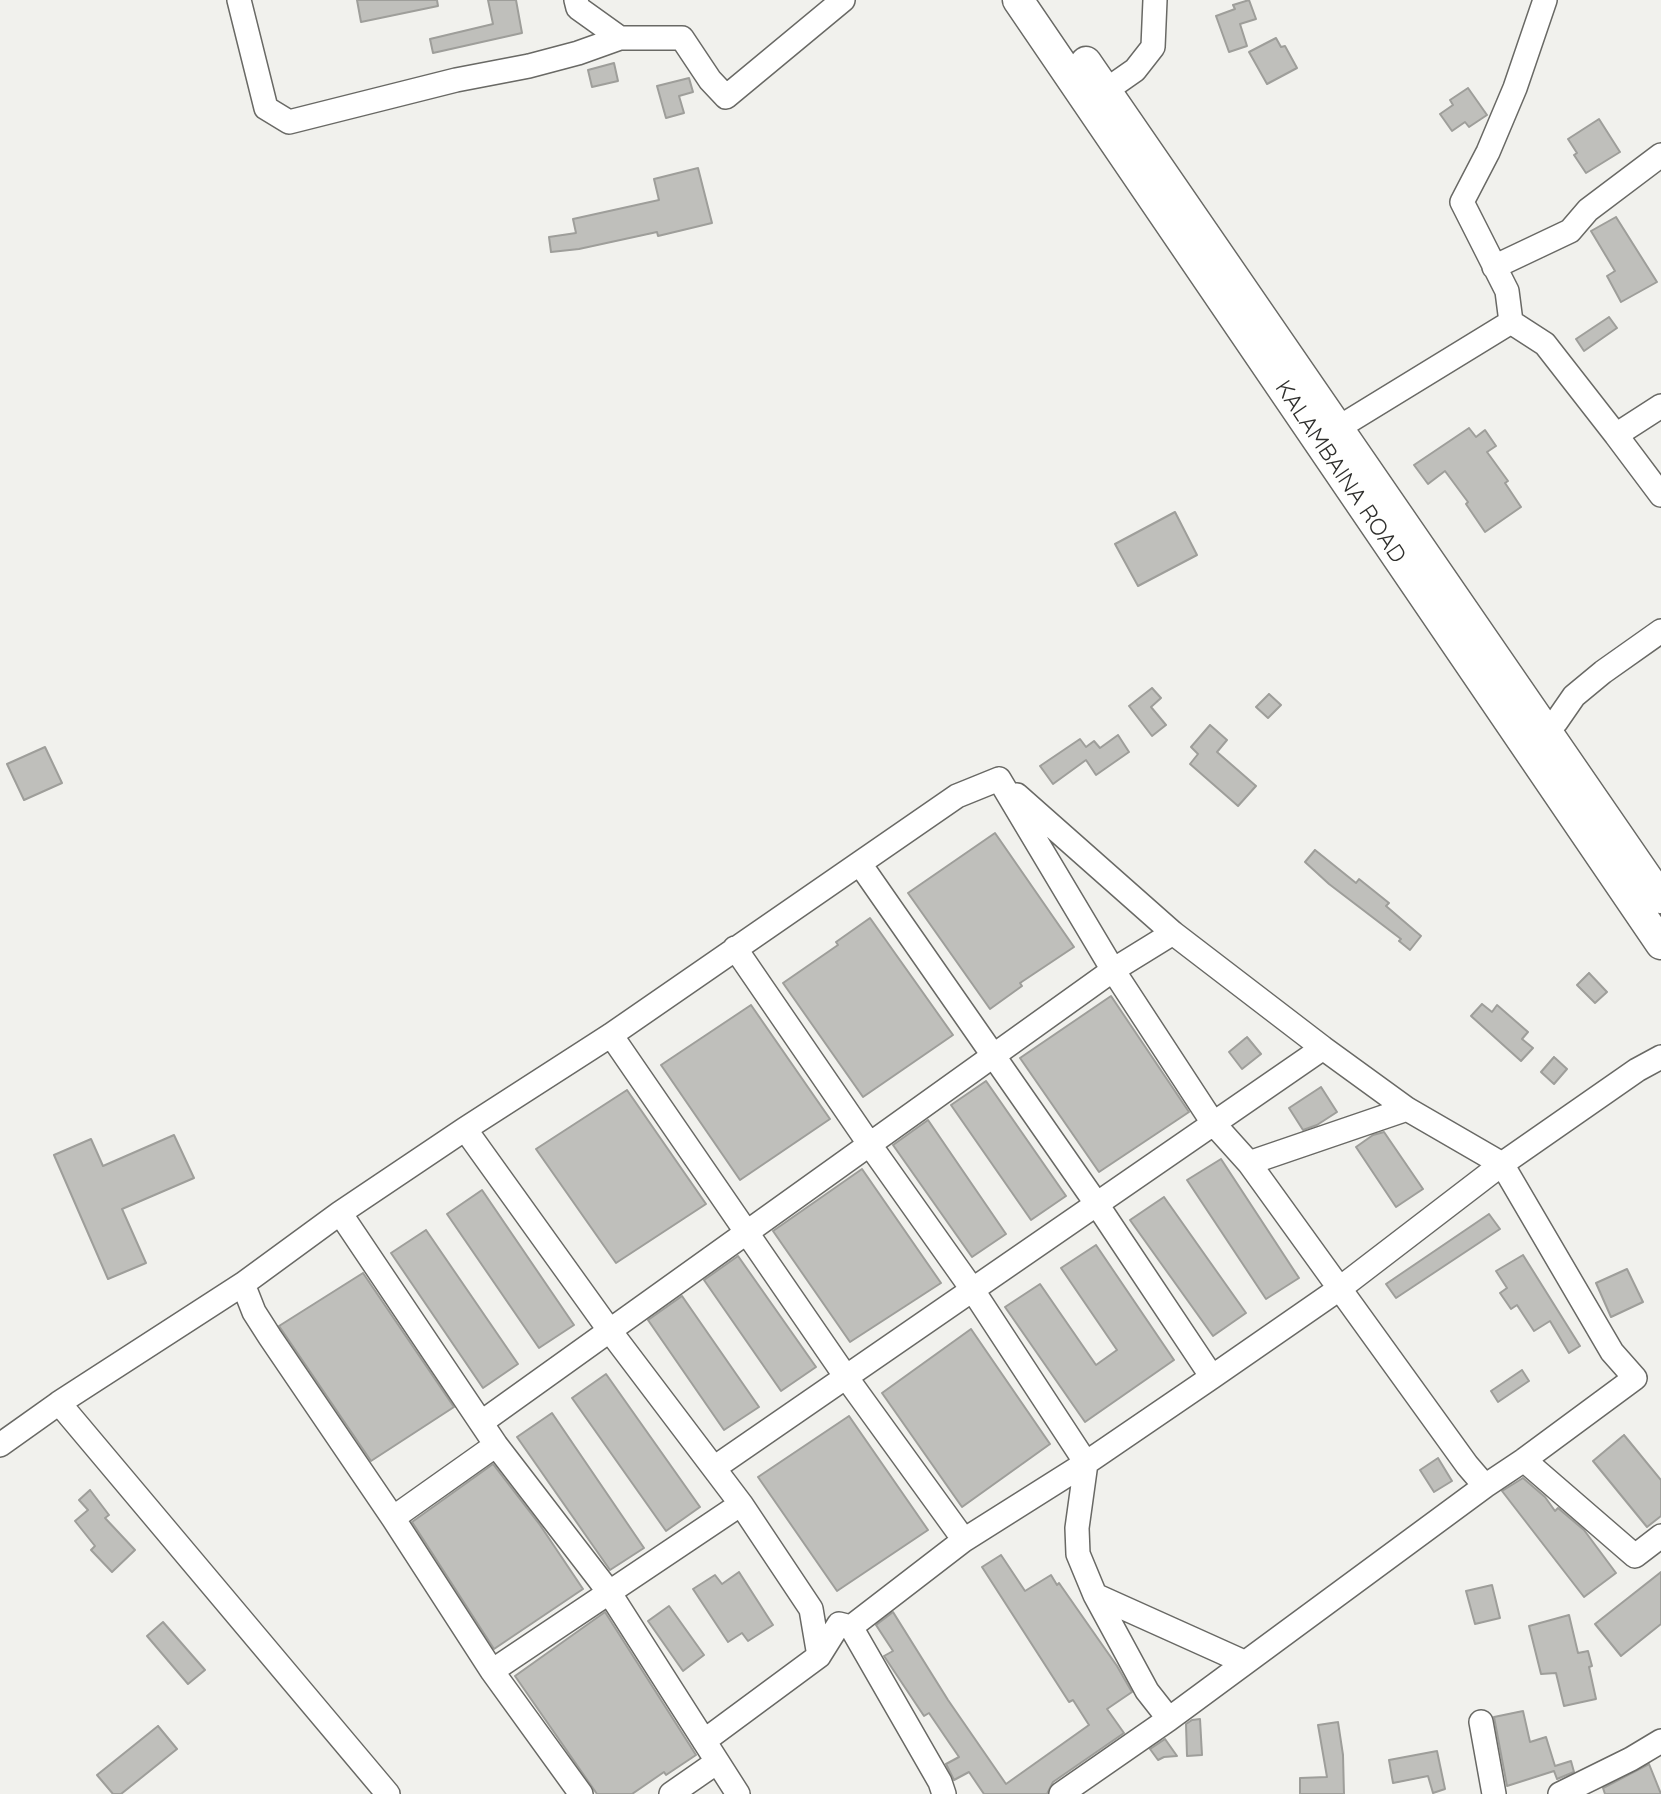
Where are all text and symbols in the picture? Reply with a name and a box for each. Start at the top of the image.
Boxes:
street label: KALAMBAINA ROAD [1269,376,1411,568]

